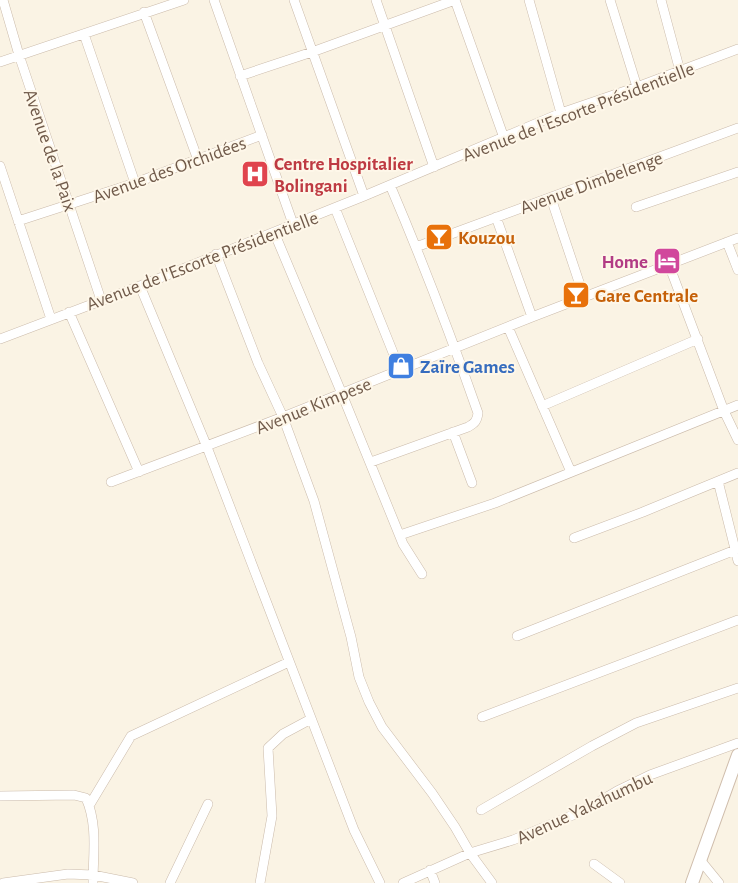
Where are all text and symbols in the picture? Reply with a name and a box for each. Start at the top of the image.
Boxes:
street label: Avenue de l'Escorte Présidentielle [460,59,697,165]
street label: Avenue de la Paix [20,87,79,214]
street label: Avenue des Orchidées [90,134,249,207]
street label: Avenue Dimbelenge [518,149,665,218]
place label: Centre Hospitalier Bolingani [274,155,413,196]
hospital icon: Centre Hospitalier Bolingani [240,159,270,189]
street label: Avenue de l'Escorte Présidentielle [84,208,321,314]
bar icon: Kouzou [424,222,454,252]
place label: Kouzou [458,229,515,248]
hotel icon: Home [652,246,682,276]
place label: Home [602,253,648,272]
bar icon: Gare Centrale [561,280,591,310]
place label: Gare Centrale [595,287,698,306]
shop icon: Zaïre Games [386,351,416,381]
place label: Zaïre Games [420,358,515,377]
street label: Avenue Kimpese [253,375,374,438]
street label: Avenue Yakahumbu [514,769,656,848]

